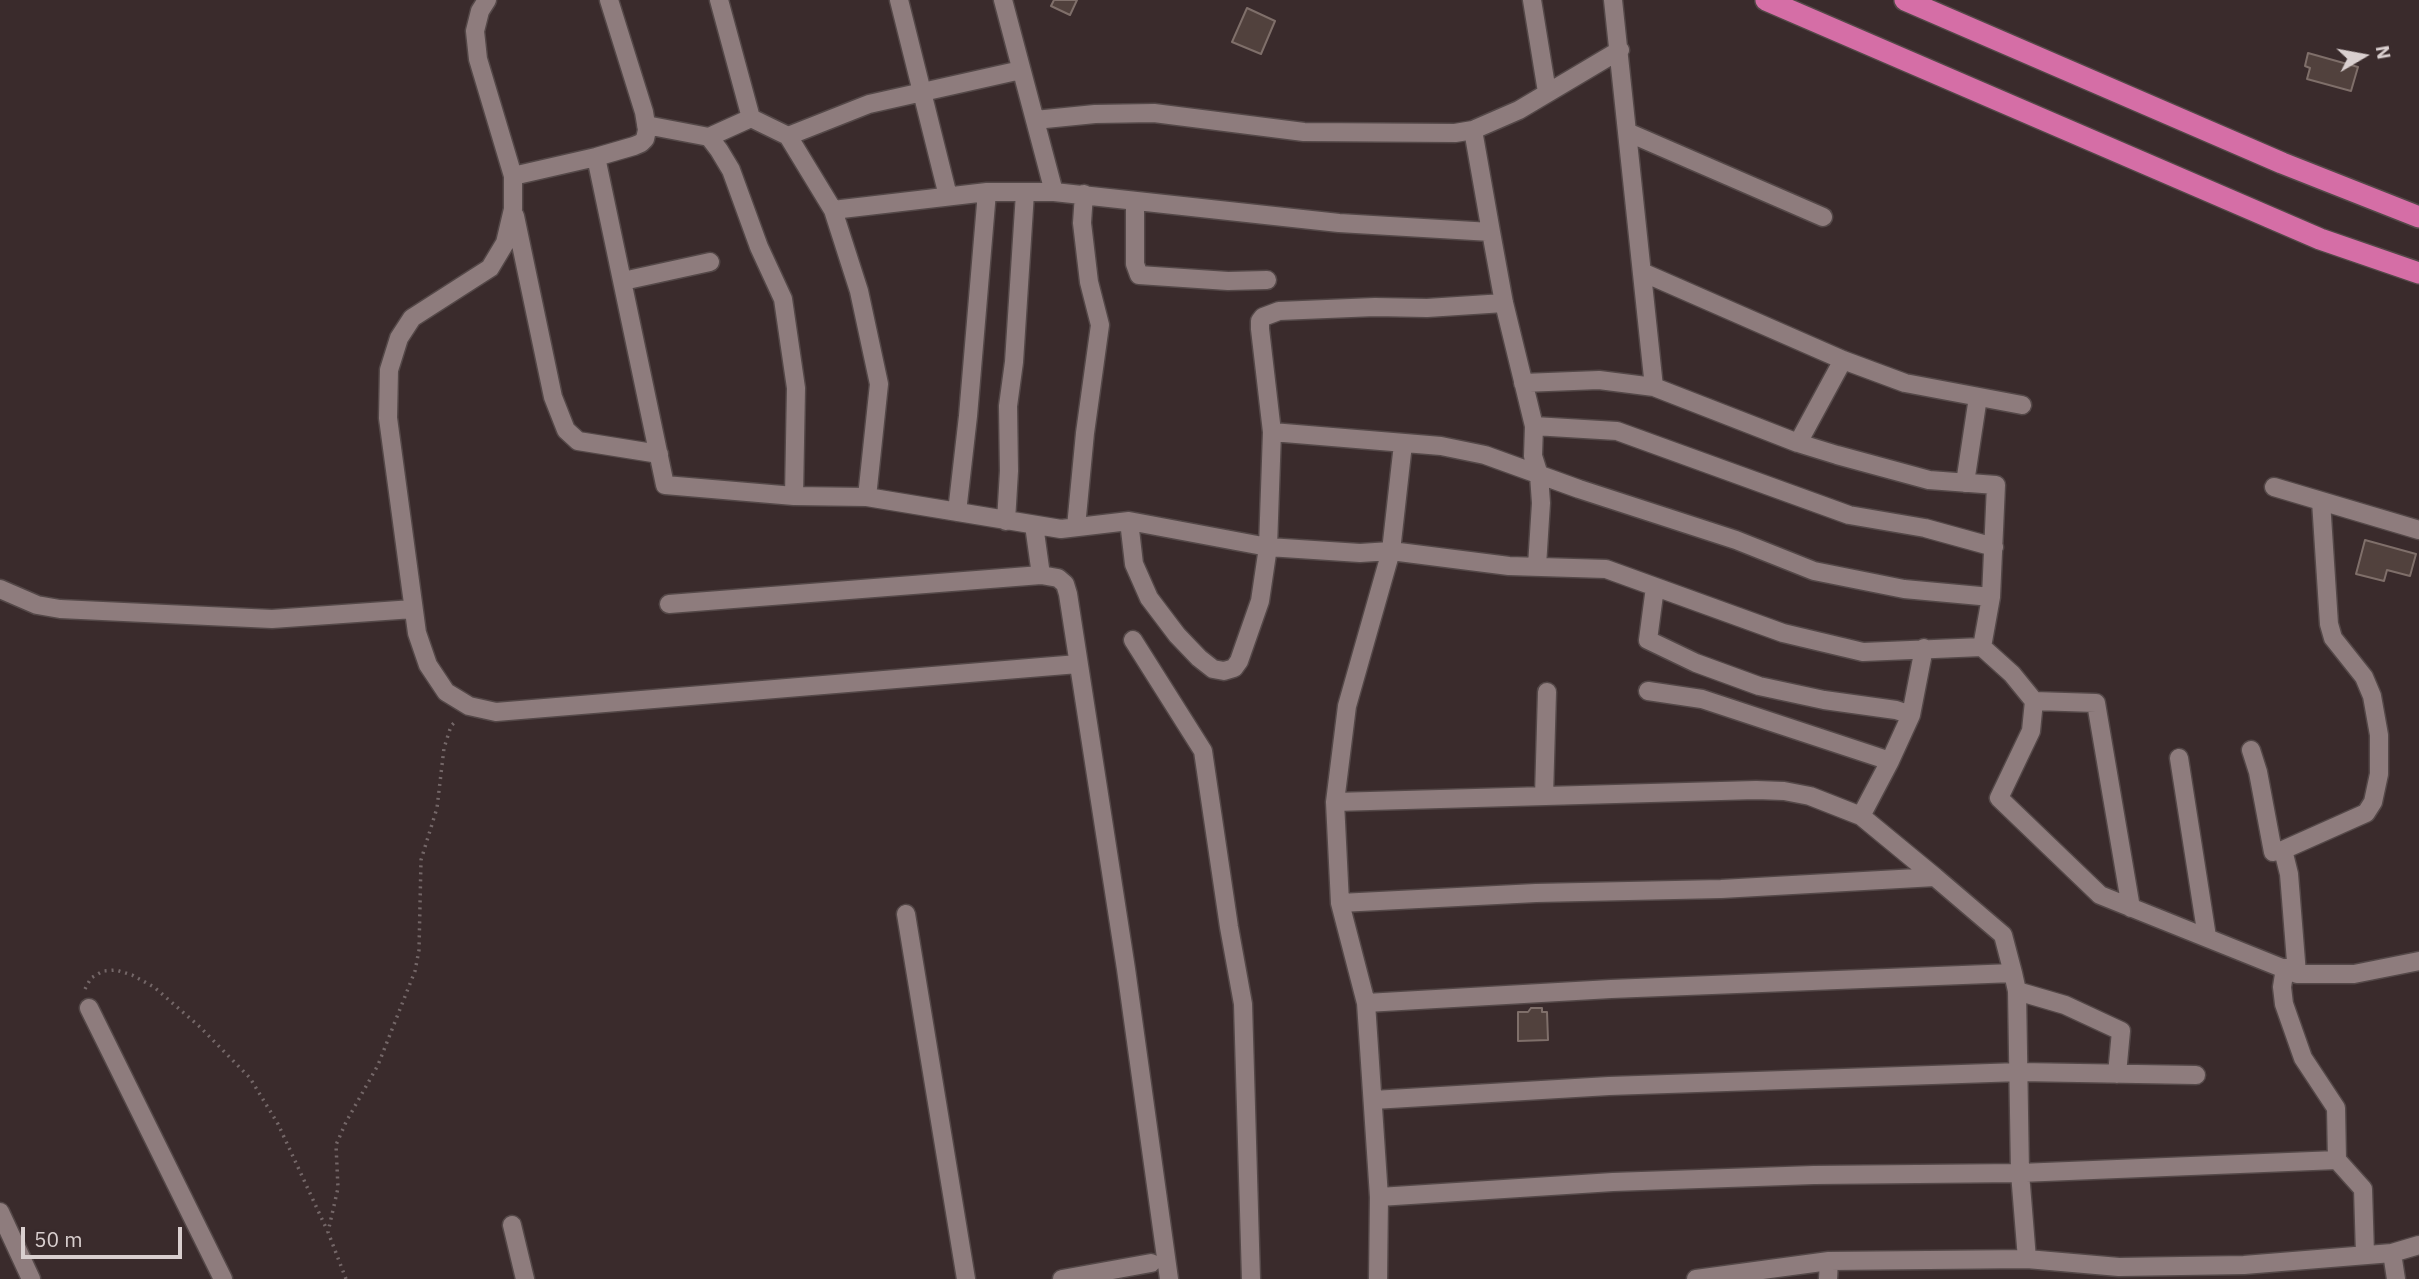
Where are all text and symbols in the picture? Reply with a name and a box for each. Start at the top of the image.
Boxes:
north arrow [2328,21,2398,91]
text: N [2371,43,2397,61]
scale bar [24,1212,186,1256]
text: 50 m [34,1225,83,1253]

